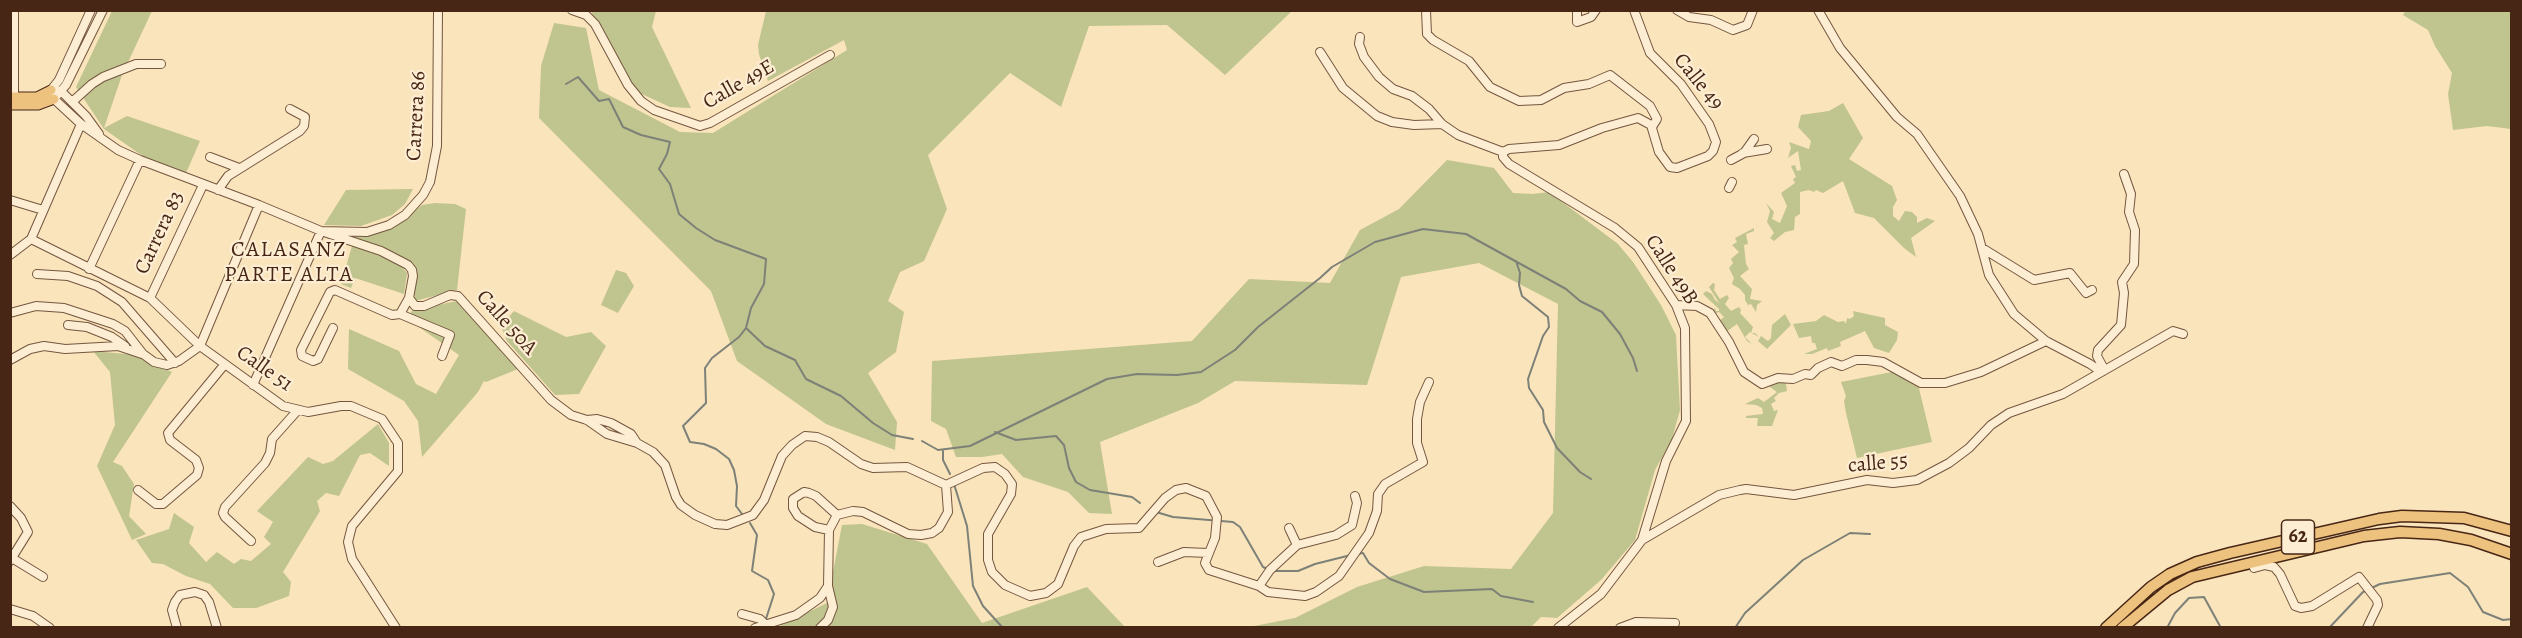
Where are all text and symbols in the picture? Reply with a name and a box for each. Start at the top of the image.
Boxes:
street label: Calle 49 [1667,48,1729,116]
street label: Calle 49E [699,55,779,115]
street label: Carrera 86 [402,70,432,162]
street label: Carrera 83 [130,187,190,279]
street label: Calle 49B [1639,230,1703,310]
district label: CALASANZ PARTE ALTA [224,238,354,290]
street label: Calle 50A [470,285,542,361]
street label: Calle 51 [231,341,297,397]
street label: calle 55 [1847,449,1909,479]
road number: 62 [2282,520,2314,554]

